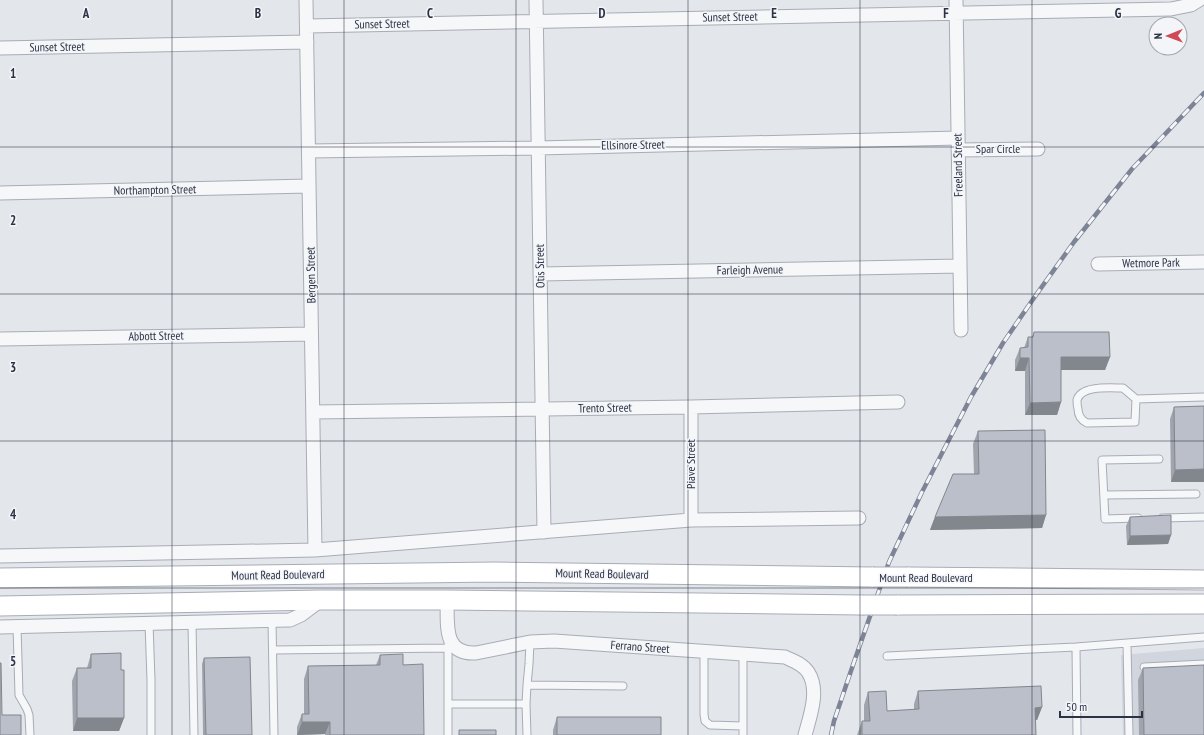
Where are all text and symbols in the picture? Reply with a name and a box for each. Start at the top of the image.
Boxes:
text: A [82,5,90,22]
text: B [255,5,261,22]
text: C [427,5,433,22]
text: D [599,5,606,22]
text: E [771,5,777,22]
text: F [943,5,949,22]
text: G [1115,5,1122,22]
street label: Sunset Street [702,9,758,24]
street label: Sunset Street [354,16,410,31]
north arrow [1148,16,1188,56]
text: N [1151,33,1165,39]
street label: Sunset Street [29,39,85,54]
text: 1 [10,65,16,82]
street label: Freeland Street [949,132,966,197]
street label: Ellsinore Street [601,136,666,153]
street label: Spar Circle [976,141,1020,156]
street label: Northampton Street [114,181,197,198]
text: 2 [10,212,16,229]
street label: Otis Street [532,243,547,288]
street label: Bergen Street [302,246,318,303]
street label: Wetmore Park [1122,254,1180,271]
street label: Farleigh Avenue [717,261,783,278]
street label: Abbott Street [128,328,184,343]
text: 3 [10,359,16,376]
street label: Trento Street [578,400,633,415]
street label: Piave Street [683,438,698,489]
text: 4 [10,506,17,523]
street label: Mount Read Boulevard [555,565,649,582]
street label: Mount Read Boulevard [231,566,325,583]
street label: Mount Read Boulevard [879,570,973,585]
street label: Ferrano Street [610,637,671,656]
text: 5 [10,653,16,670]
scale bar [1060,693,1142,719]
text: 50 m [1066,699,1087,714]

